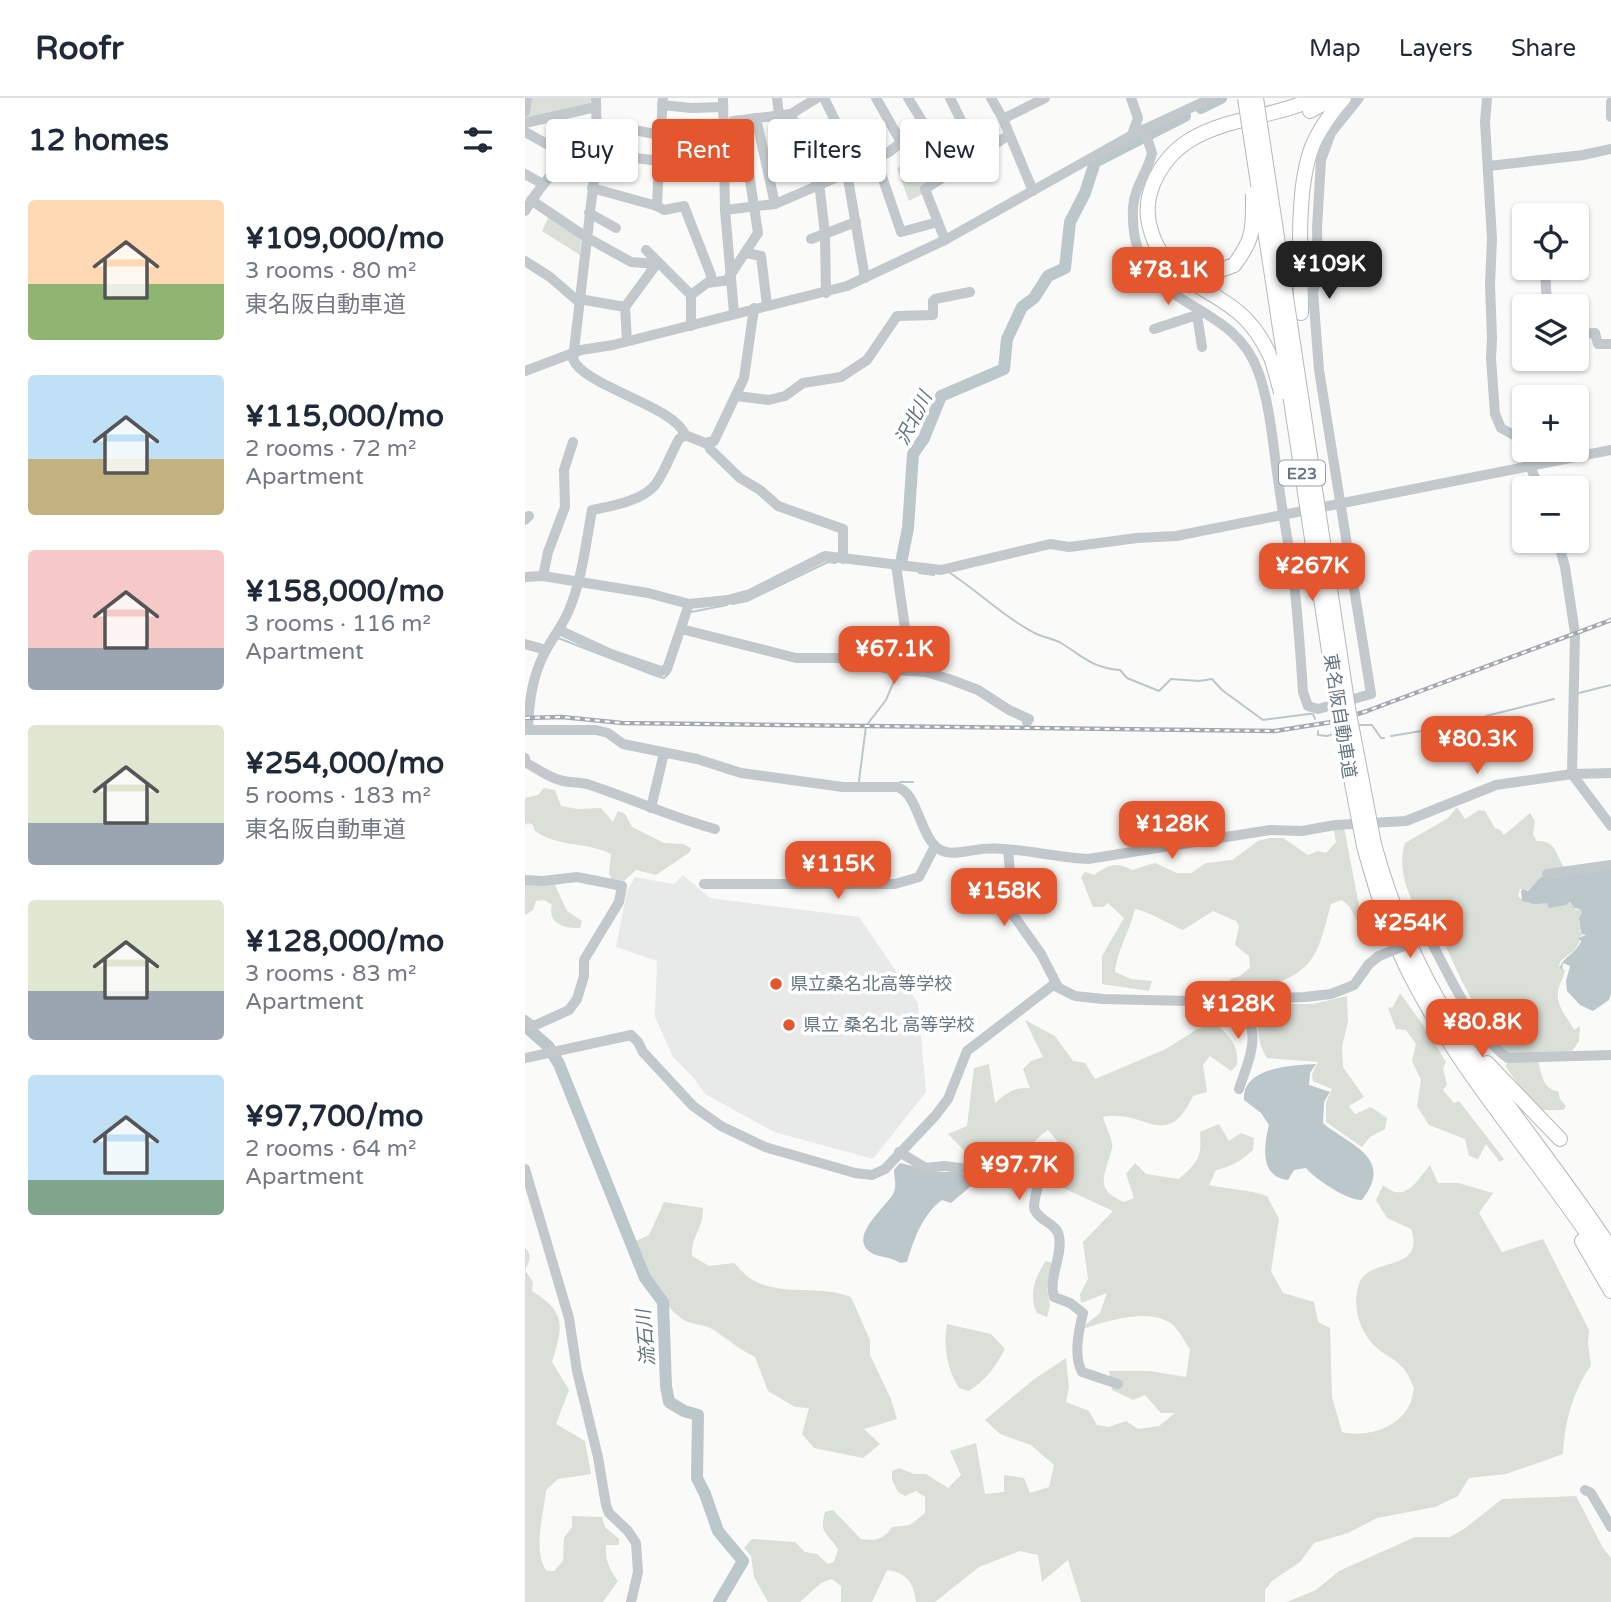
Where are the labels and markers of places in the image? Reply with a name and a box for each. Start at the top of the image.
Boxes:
pin: ¥109K [1280,242,1378,301]
pin: ¥78.1K [1111,248,1225,307]
pin: ¥267K [1263,544,1361,603]
pin: ¥67.1K [837,626,951,686]
pin: ¥80.3K [1420,716,1534,776]
pin: ¥128K [1123,802,1221,861]
pin: ¥115K [789,842,887,901]
pin: ¥158K [955,868,1053,928]
pin: ¥254K [1361,900,1459,960]
place label: 県立桑名北高等学校 [790,973,952,995]
marker: 県立桑名北高等学校 [768,976,784,992]
pin: ¥128K [1189,982,1287,1041]
pin: ¥80.8K [1425,1000,1539,1059]
place label: 県立 桑名北 高等学校 [803,1014,974,1036]
marker: 県立 桑名北 高等学校 [781,1017,797,1033]
pin: ¥97.7K [962,1142,1076,1202]

